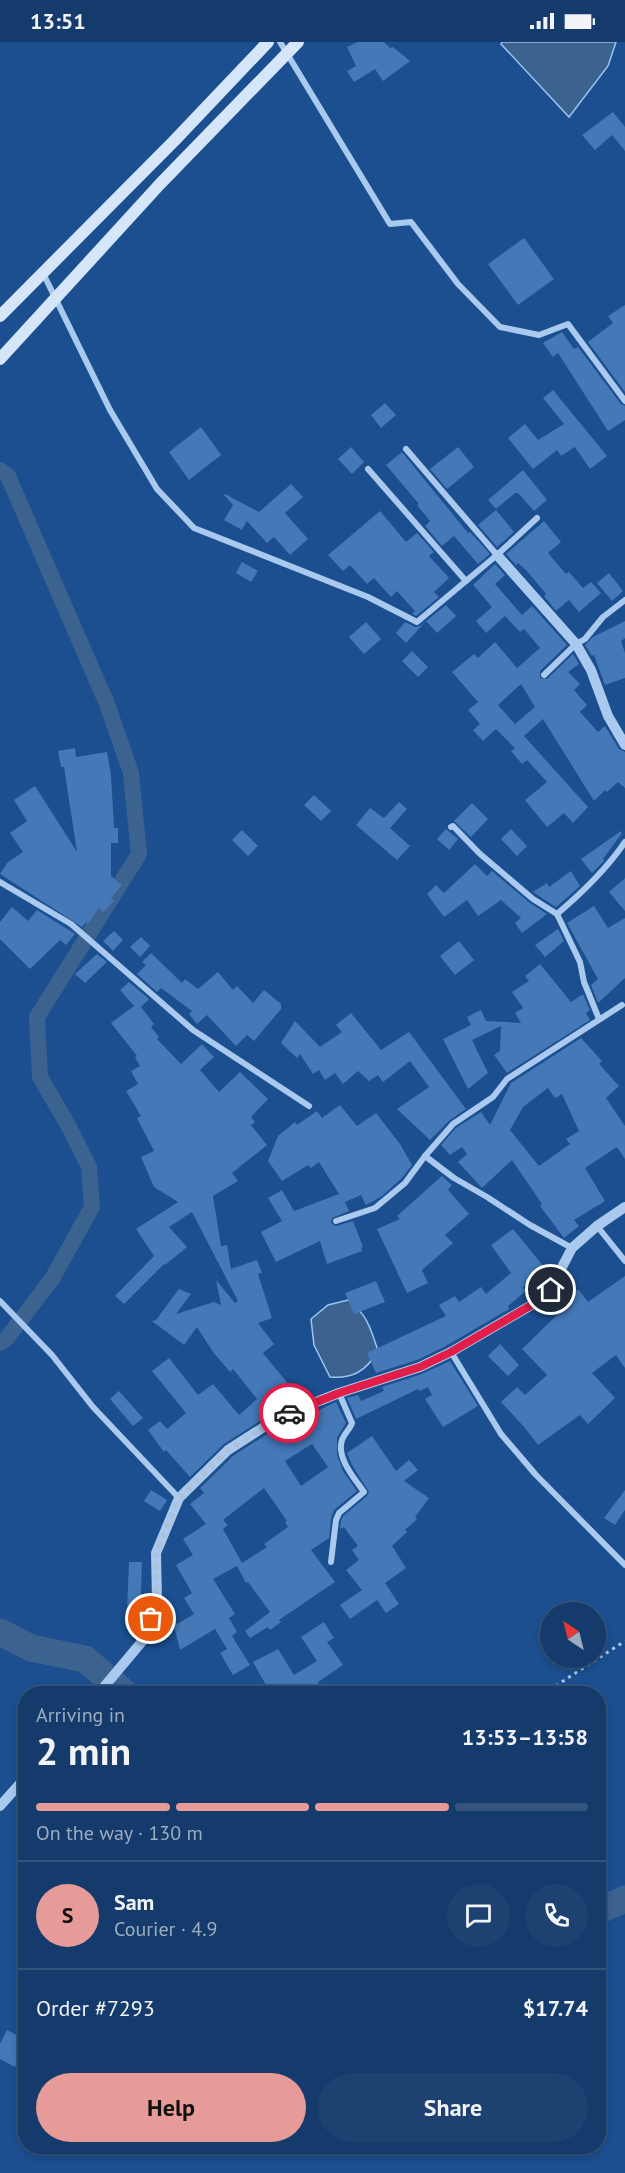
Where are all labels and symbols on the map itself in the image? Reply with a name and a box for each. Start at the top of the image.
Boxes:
pin [525,1264,576,1315]
courier [259,1383,319,1443]
pin [125,1593,176,1644]
north arrow [540,1602,606,1668]

